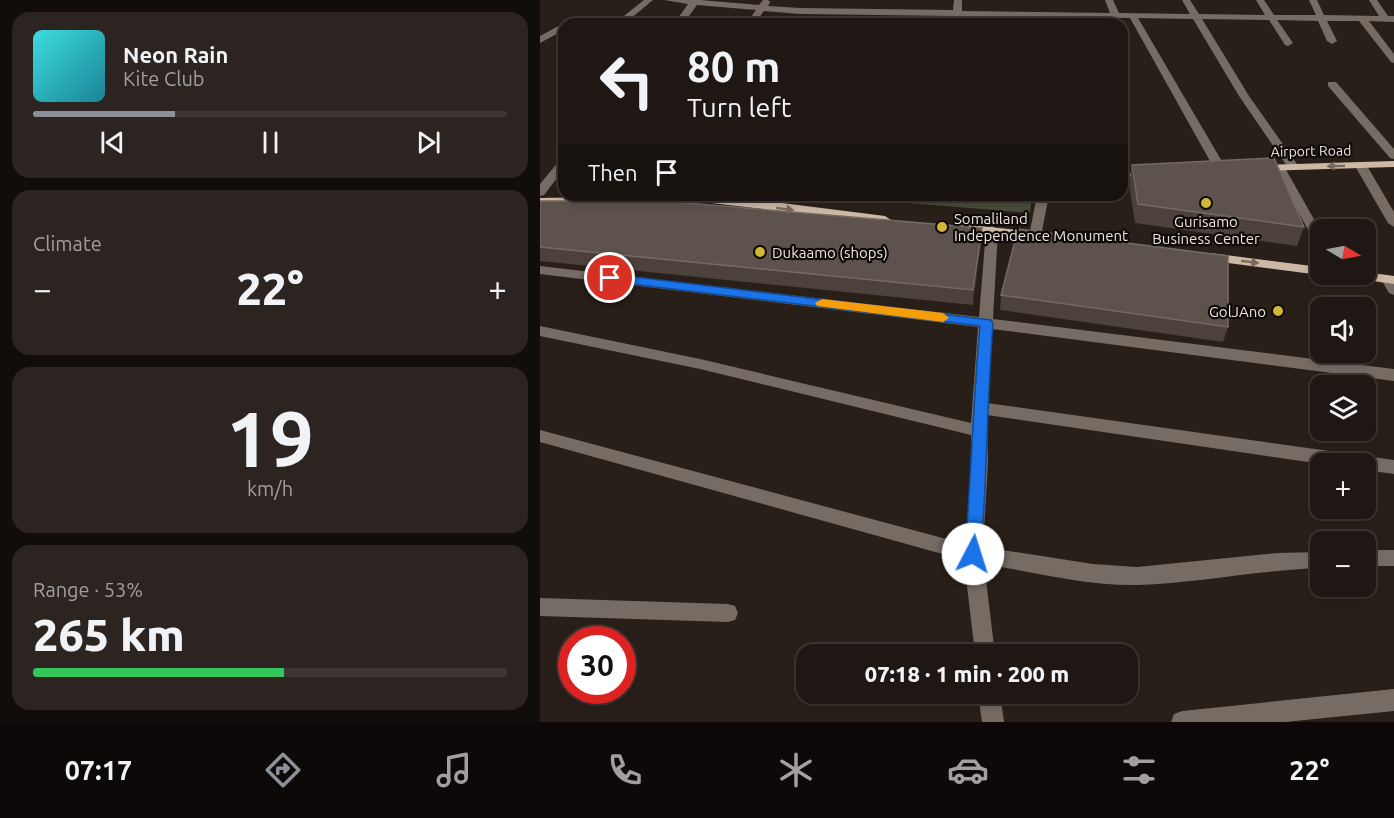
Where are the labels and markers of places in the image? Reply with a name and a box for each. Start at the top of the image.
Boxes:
marker: Gurisamo Business Center [1199,196,1213,210]
place label: Somaliland Independence Monument [954,210,1128,244]
place label: Gurisamo Business Center [1152,213,1260,247]
marker: Somaliland Independence Monument [935,220,949,234]
place label: Dukaamo (shops) [772,244,888,261]
marker: Dukaamo (shops) [753,245,767,259]
pin [584,252,635,303]
place label: GolJAno [1209,303,1266,320]
marker: GolJAno [1271,304,1285,318]

